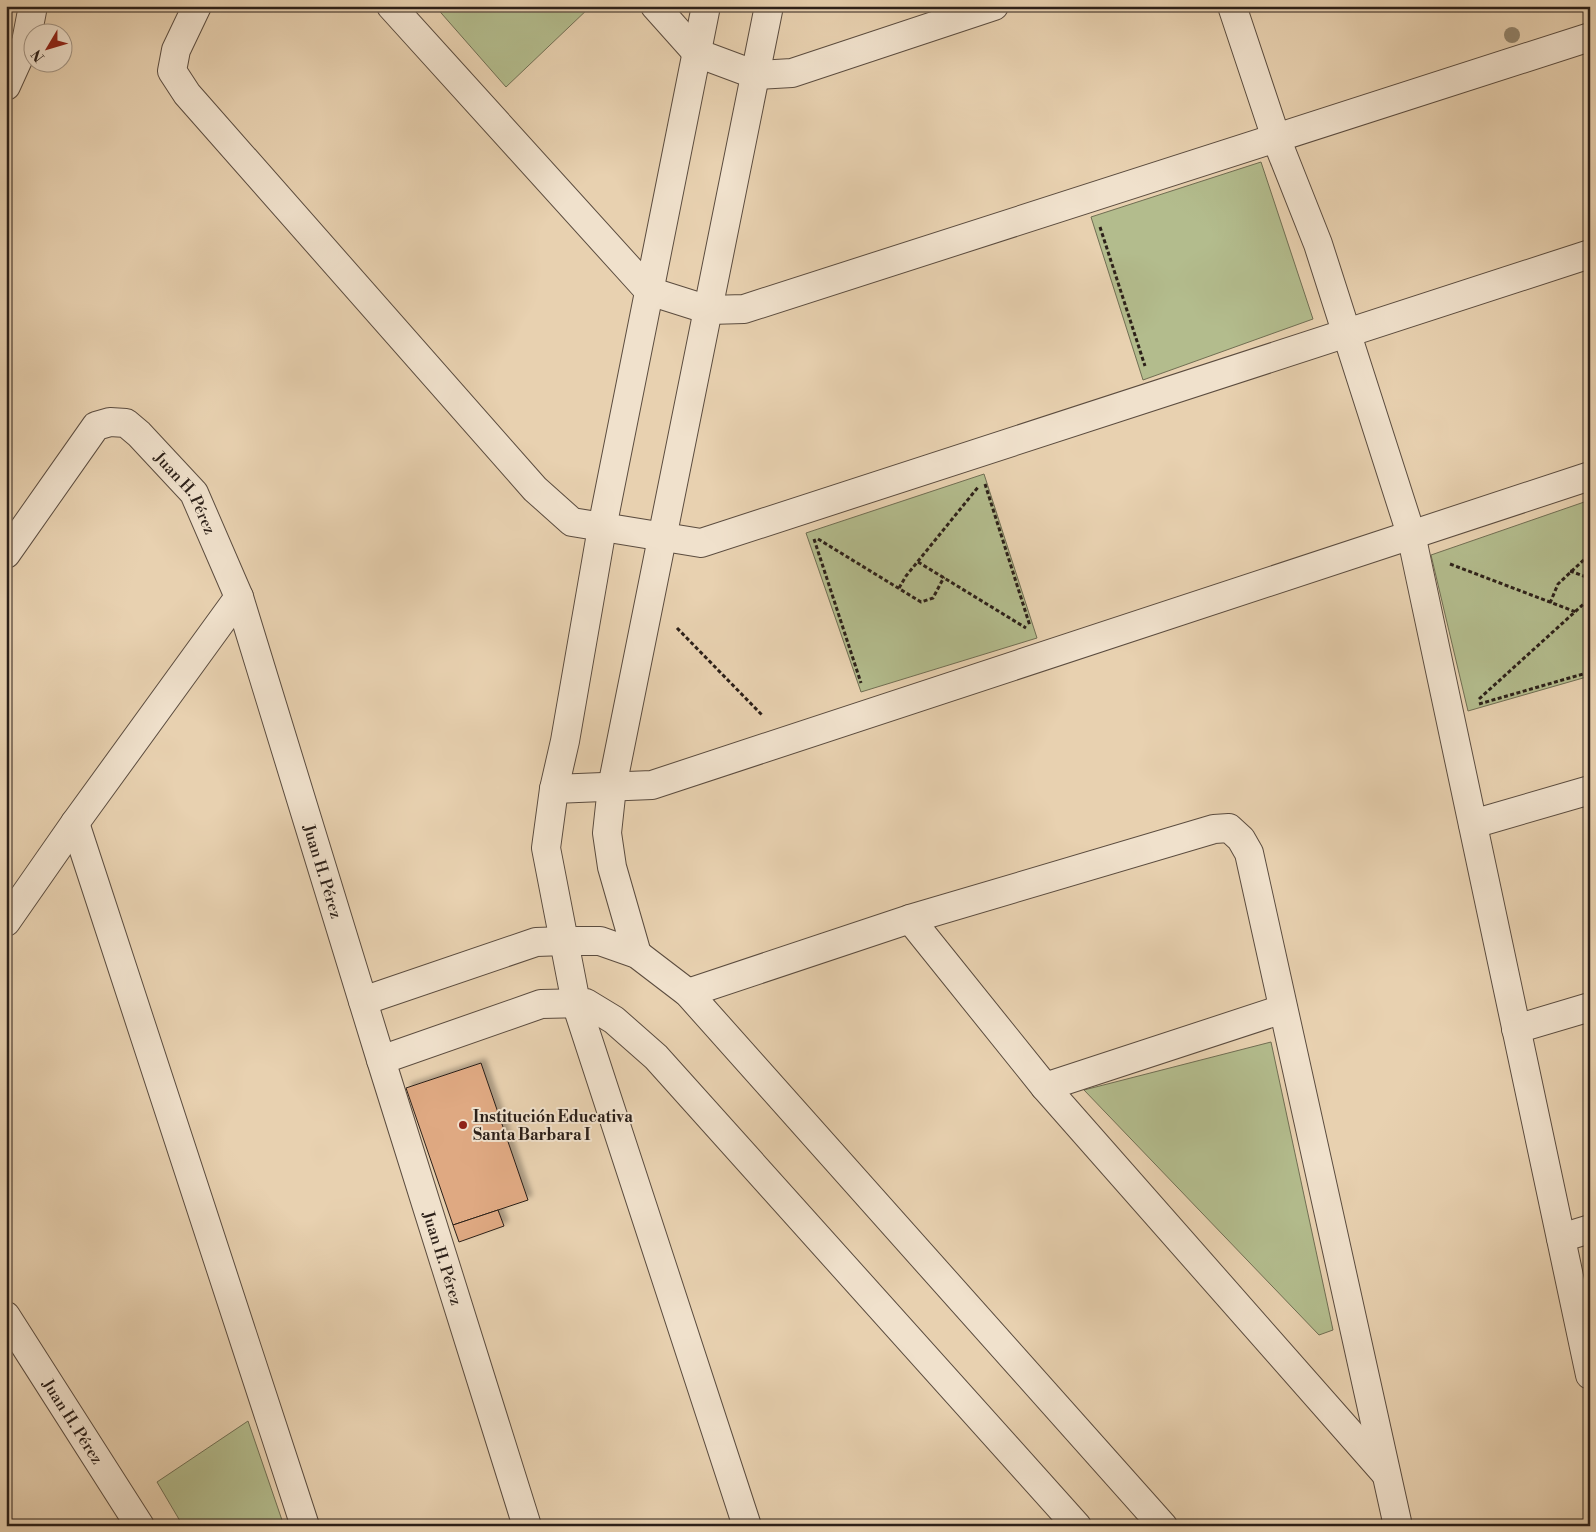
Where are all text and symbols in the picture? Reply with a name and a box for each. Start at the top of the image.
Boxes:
north arrow [22,22,72,72]
text: N [28,45,49,65]
street label: Juan H. Pérez [149,447,220,538]
street label: Juan H. Pérez [298,821,346,921]
place label: Institución Educativa Santa Barbara I [473,1107,633,1145]
marker: Institución Educativa Santa Barbara I [457,1119,469,1131]
street label: Juan H. Pérez [418,1208,466,1308]
street label: Juan H. Pérez [37,1375,107,1468]

